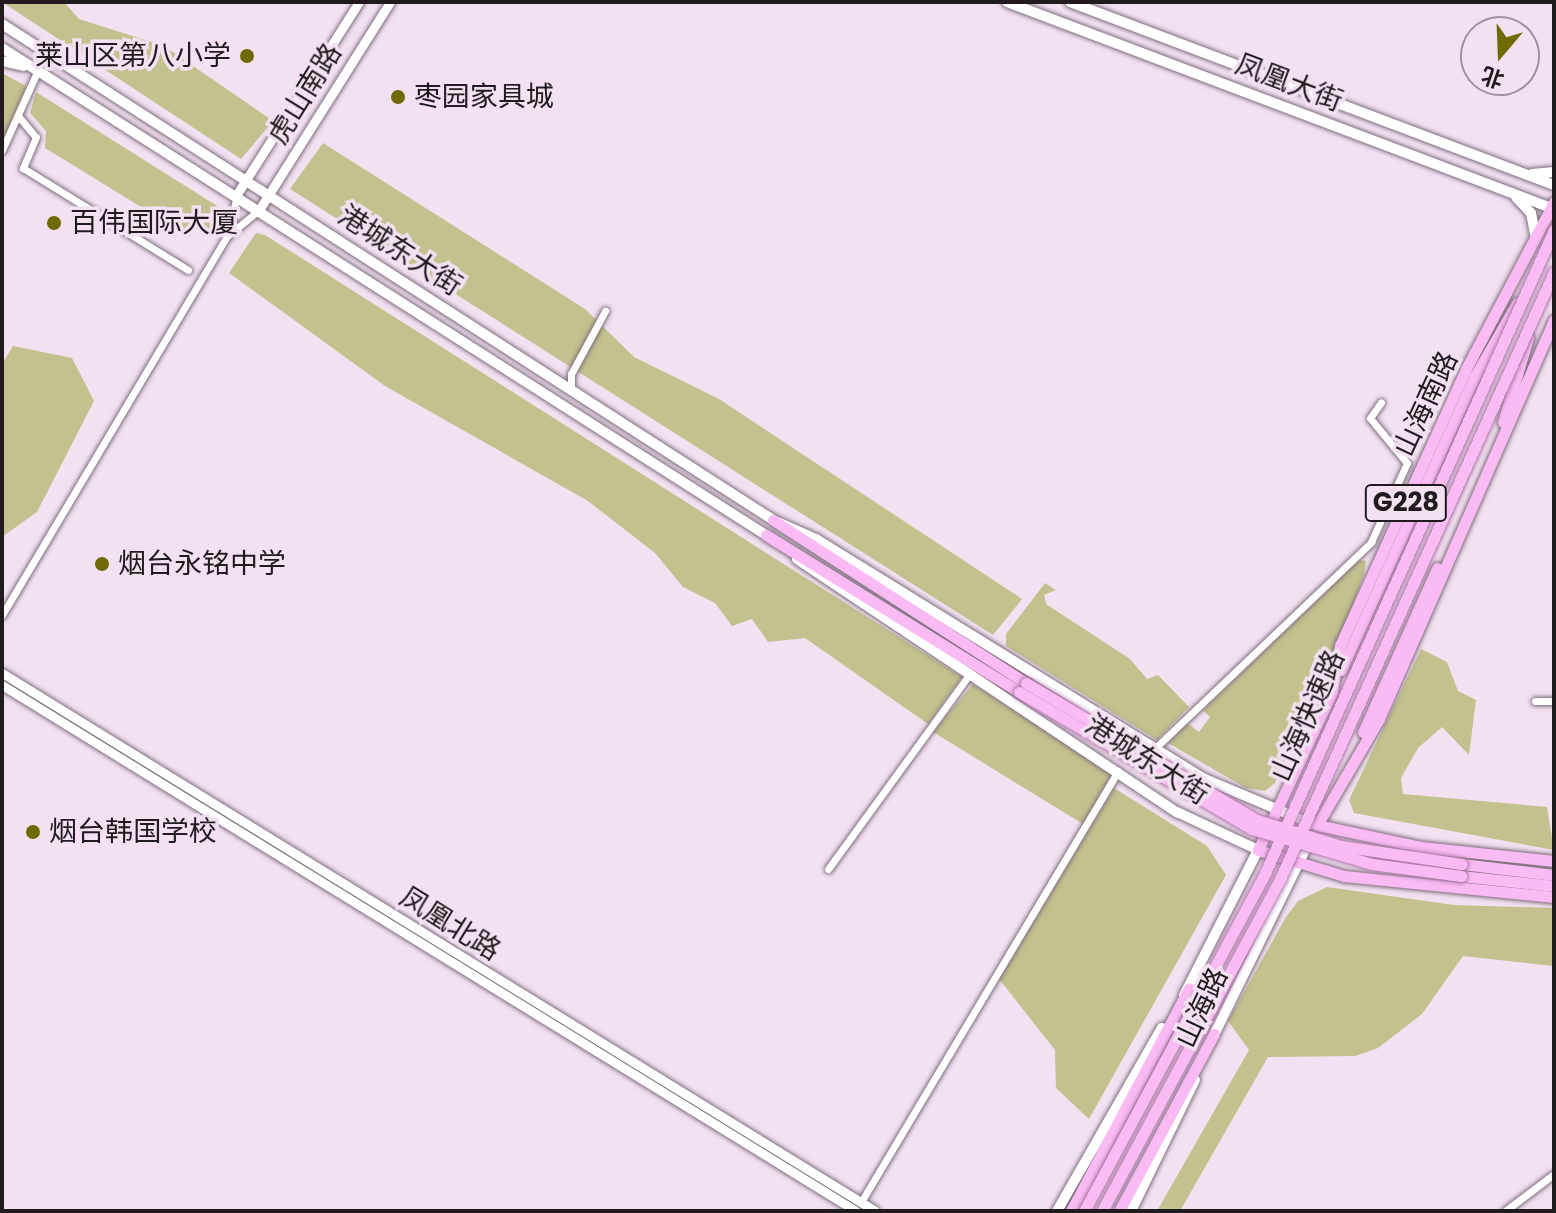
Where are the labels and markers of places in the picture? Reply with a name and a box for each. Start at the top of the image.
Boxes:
place label: 莱山区第八小学 [35,39,231,73]
marker: 莱山区第八小学 [238,47,256,65]
place label: 枣园家具城 [414,80,554,114]
marker: 枣园家具城 [389,88,407,106]
place label: 百伟国际大厦 [70,206,238,240]
marker: 百伟国际大厦 [45,214,63,232]
place label: 烟台永铭中学 [118,547,286,581]
marker: 烟台永铭中学 [93,555,111,573]
place label: 烟台韩国学校 [49,815,217,849]
marker: 烟台韩国学校 [24,823,42,841]

